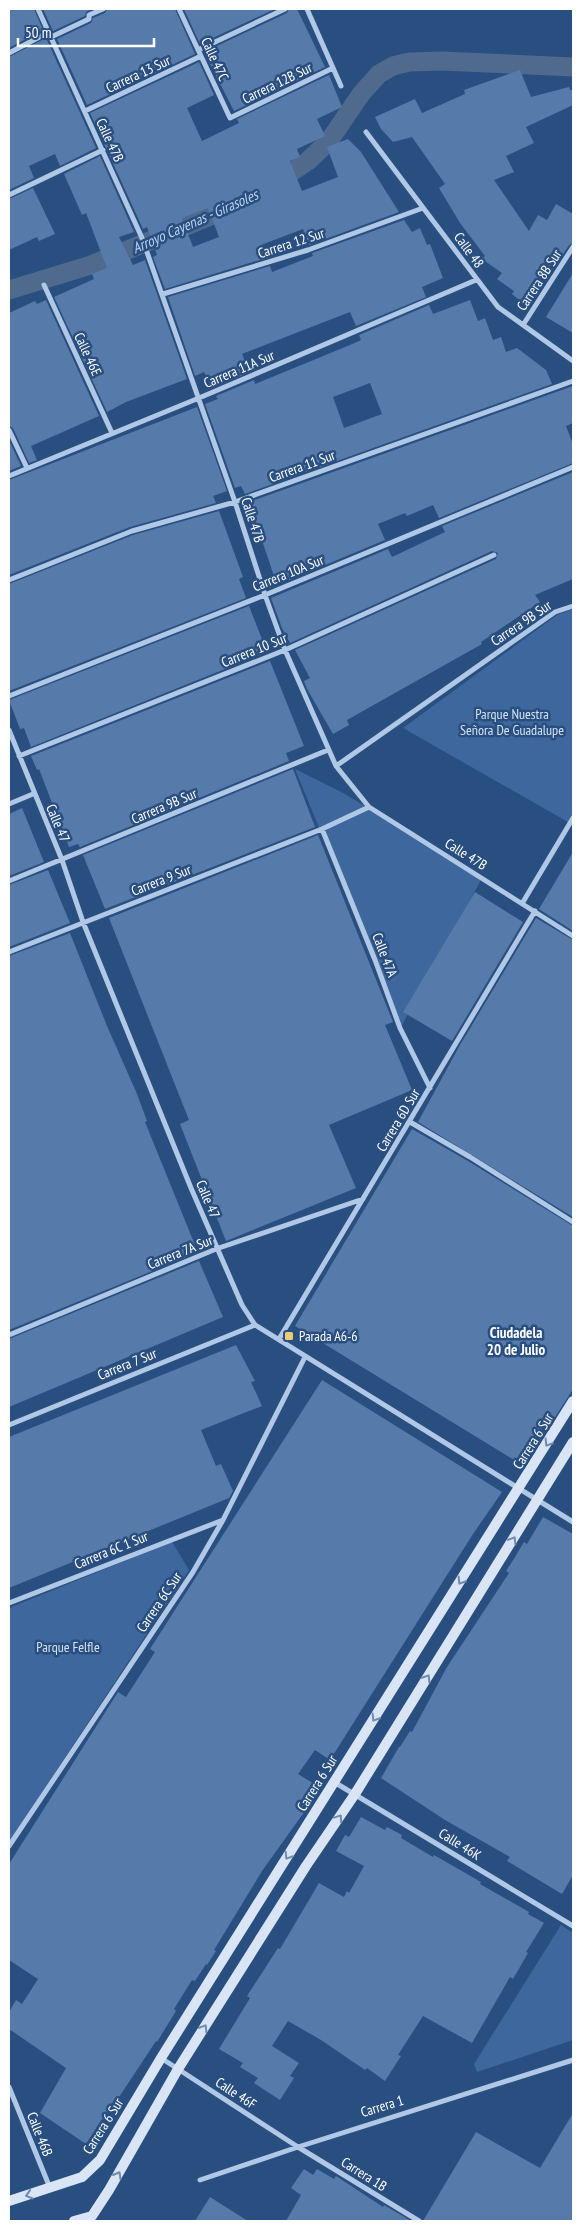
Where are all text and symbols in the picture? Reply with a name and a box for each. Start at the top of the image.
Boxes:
scale bar [18,15,154,47]
text: 50 m [25,23,51,42]
street label: Calle 47C [197,34,233,84]
street label: Carrera 13 Sur [103,51,173,97]
street label: Carrera 12B Sur [239,58,315,108]
street label: Calle 47B [92,115,128,165]
water label: Arroyo Cayenas - Girasoles [129,184,263,257]
street label: Carrera 12 Sur [255,224,327,262]
street label: Calle 48 [450,229,488,271]
street label: Carrera 8B Sur [513,246,566,314]
street label: Calle 46E [70,329,106,379]
street label: Carrera 11A Sur [201,346,277,392]
street label: Carrera 11 Sur [266,446,338,486]
street label: Calle 47B [237,495,269,545]
street label: Carrera 10A Sur [250,550,326,595]
street label: Carrera 9B Sur [487,596,555,650]
street label: Carrera 10 Sur [219,629,290,671]
park label: Parque Nuestra Señora De Guadalupe [460,705,564,739]
street label: Carrera 9B Sur [129,784,200,828]
street label: Calle 47 [42,801,74,845]
street label: Calle 47B [442,834,490,874]
street label: Carrera 9 Sur [128,860,194,900]
street label: Calle 47A [368,930,402,980]
street label: Carrera 6D Sur [372,1085,424,1155]
street label: Calle 47 [192,1177,224,1221]
street label: Carrera 7A Sur [145,1231,215,1273]
district label: Ciudadela 20 de Julio [487,1323,545,1359]
place label: Parada A6-6 [299,1327,358,1345]
marker: Parada A6-6 [283,1330,295,1342]
street label: Carrera 7 Sur [95,1344,159,1384]
street label: Carrera 6 Sur [509,1409,557,1472]
one-way arrow [544,1438,554,1447]
street label: Carrera 6C 1 Sur [71,1527,151,1573]
one-way arrow [507,1537,517,1546]
street label: Carrera 6C Sur [132,1568,186,1636]
one-way arrow [458,1575,468,1584]
park label: Parque Felfle [36,1638,100,1656]
one-way arrow [421,1675,431,1684]
one-way arrow [371,1713,381,1722]
street label: Carrera 6 Sur [293,1751,341,1814]
one-way arrow [333,1814,342,1823]
street label: Calle 46K [435,1824,485,1864]
one-way arrow [285,1850,294,1859]
one-way arrow [197,2024,207,2033]
street label: Calle 46F [212,2073,260,2113]
street label: Carrera 1 [358,2091,406,2121]
street label: Carrera 6 Sur [79,2094,127,2157]
street label: Calle 46B [23,2109,57,2159]
street label: Carrera 1B [338,2153,390,2195]
one-way arrow [111,2171,121,2180]
one-way arrow [25,2190,34,2200]

